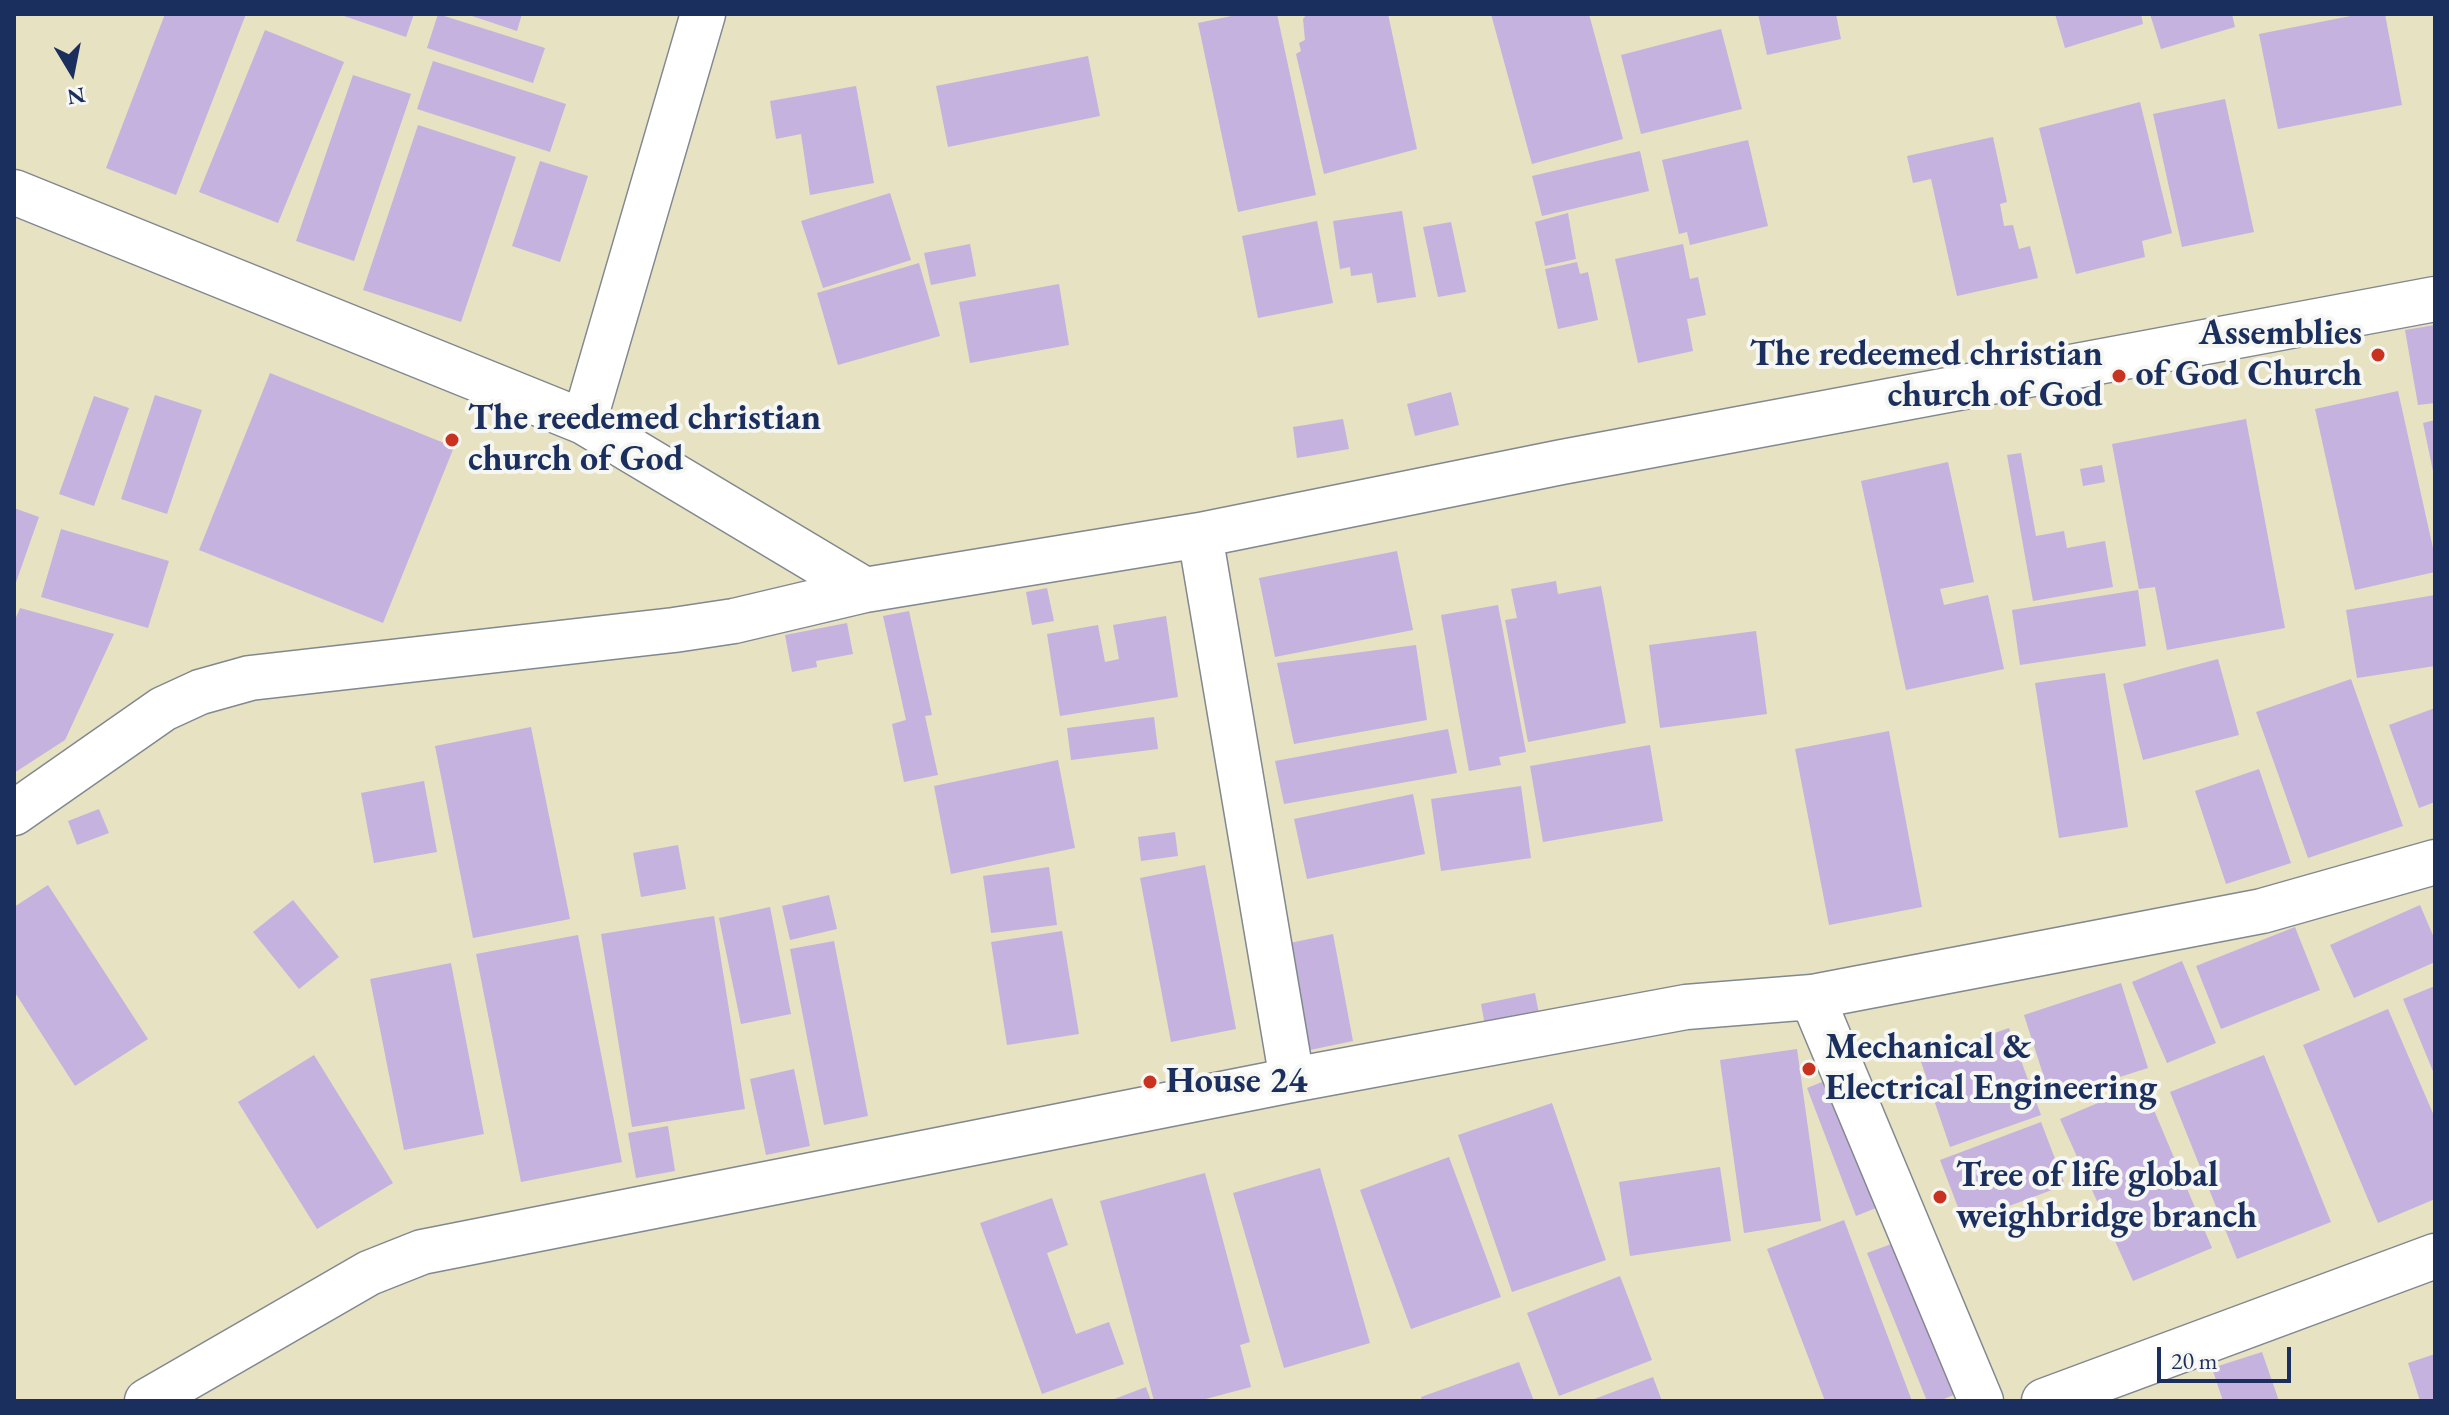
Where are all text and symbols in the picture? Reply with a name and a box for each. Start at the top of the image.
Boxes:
north arrow [32,32,112,112]
text: N [65,80,88,112]
place label: Assemblies of God Church [2135,312,2362,397]
place label: The redeemed christian church of God [1750,333,2103,418]
marker: Assemblies of God Church [2369,346,2387,364]
marker: The redeemed christian church of God [2110,367,2128,385]
place label: The reedemed christian church of God [468,397,821,482]
marker: The reedemed christian church of God [443,431,461,449]
place label: Mechanical & Electrical Engineering [1825,1026,2157,1111]
place label: House 24 [1166,1060,1307,1104]
marker: Mechanical & Electrical Engineering [1800,1060,1818,1078]
marker: House 24 [1141,1073,1159,1091]
place label: Tree of life global weighbridge branch [1956,1154,2257,1239]
marker: Tree of life global weighbridge branch [1931,1188,1949,1206]
scale bar [2161,1331,2295,1381]
text: 20 m [2171,1345,2218,1376]

